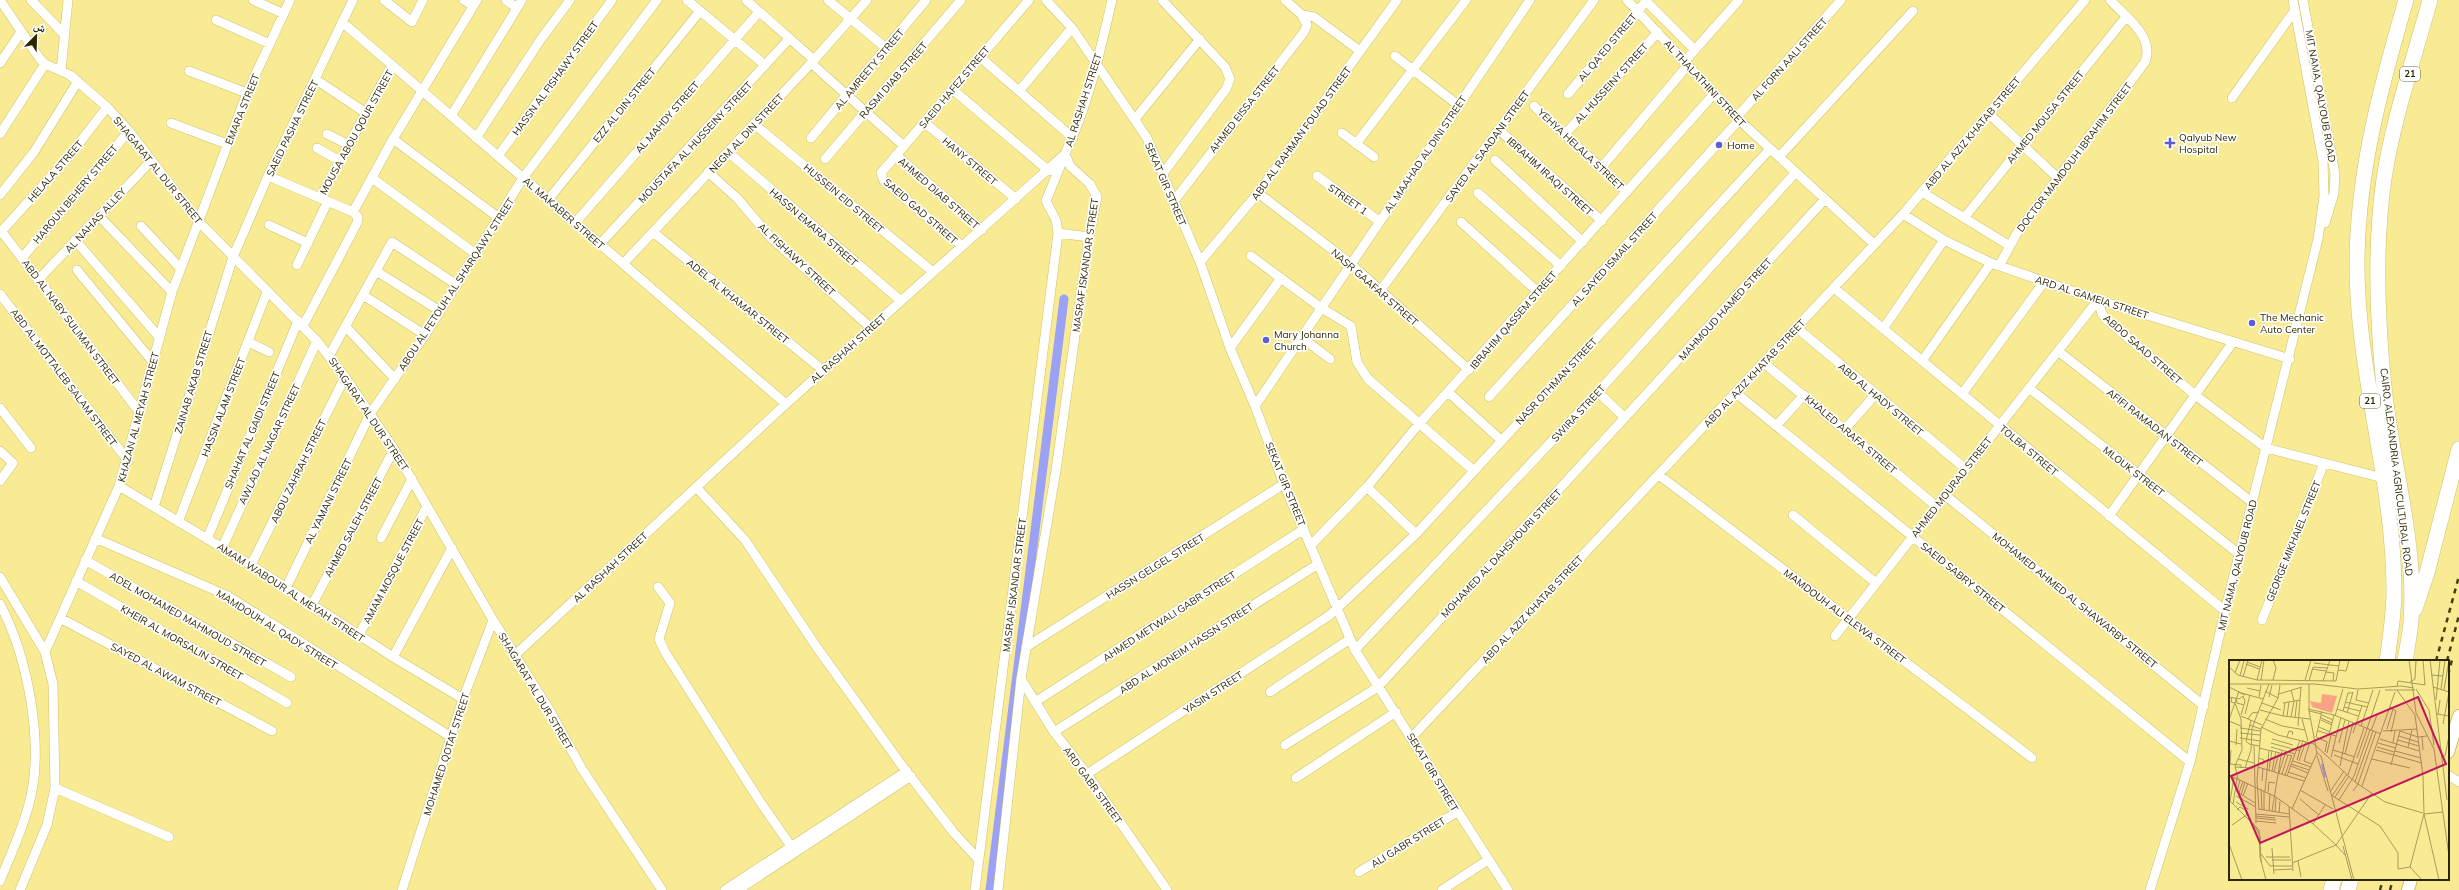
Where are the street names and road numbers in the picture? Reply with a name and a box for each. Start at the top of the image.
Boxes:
street label: AL QA'ED STREET [1575,10,1640,84]
street label: AL FORN AALI STREET [1749,15,1830,104]
street label: HASSN AL FISHAWY STREET [509,18,601,138]
street label: AL AMREETY STREET [832,26,907,112]
street label: MIT NAMA, QALYOUB ROAD [2302,29,2339,163]
street label: AL THALATHINI STREET [1661,37,1748,129]
street label: RASMI DIAB STREET [856,39,930,121]
street label: AL HUSSEINY STREET [1572,40,1651,126]
street label: SAEID HAFEZ STREET [916,43,993,131]
street label: AL RASHAH STREET [1062,52,1105,149]
street label: AHMED EISSA STREET [1206,63,1282,156]
street label: ABD AL RAHMAN FOUAD STREET [1249,64,1354,203]
street label: EZZ AL DIN STREET [590,65,659,145]
road number: 21 [2400,67,2420,81]
street label: MOUSA ABOU QOUR STREET [317,68,396,197]
street label: AHMED MOUSA STREET [2004,68,2087,166]
street label: EMARA STREET [222,72,263,147]
street label: ABD AL AZIZ KHATAB STREET [1921,74,2023,192]
street label: SAEID PASHA STREET [263,78,321,179]
street label: AL MAHDY STREET [632,79,702,156]
street label: MOUSTAFA AL HUSSEINY STREET [636,79,755,206]
street label: DOCTOR MAMDOUH IBRAHIM STREET [2014,80,2135,235]
street label: SAYED AL SAADANI STREET [1442,88,1532,205]
street label: NEGM AL DIN STREET [706,91,787,176]
street label: AL MAAHAD AL DINI STREET [1381,93,1470,215]
street label: YEHYA HELALA STREET [1534,105,1626,193]
street label: SHAGARAT AL DUR STREET [110,114,205,227]
street label: IBRAHIM IRAQI STREET [1504,134,1595,218]
street label: HANY STREET [940,135,1000,188]
street label: HELALA STREET [25,138,86,205]
street label: SEKAT GIR STREET [1142,140,1189,228]
street label: HAROUN BEHERY STREET [30,142,121,247]
street label: AHMED DIAB STREET [896,155,982,232]
street label: HUSSEIN EID STREET [801,161,887,236]
street label: AL MAKABER STREET [520,174,607,252]
street label: SAEID GAD STREET [881,176,960,247]
street label: STREET 1 [1325,181,1370,218]
street label: AL NAHAS ALLEY [62,184,129,256]
street label: HASSN EMARA STREET [767,185,860,269]
street label: ABOU AL FETOUH AL SHARQAWY STREET [395,195,517,373]
street label: MASRAF ISKANDAR STREET [1070,197,1101,333]
street label: AL SAYED ISMAIL STREET [1569,209,1660,309]
street label: AL FISHAWY STREET [755,220,838,299]
street label: NASR GAAFAR STREET [1328,246,1421,329]
street label: MAHMOUD HAMED STREET [1676,255,1775,363]
street label: ADEL AL KHAMAR STREET [684,256,791,347]
street label: ABD AL NABY SULIMAN STREET [19,257,122,388]
street label: IBRAHIM QASSEM STREET [1467,268,1560,372]
street label: ARD AL GAMEIA STREET [2034,273,2150,322]
street label: ABD AL MOTTALEB SALAM STREET [8,306,120,449]
street label: AL RASHAH STREET [808,311,889,386]
street label: ABDO SAAD STREET [2101,312,2185,387]
street label: ABD AL AZIZ KHATAB STREET [1701,316,1808,430]
street label: ZAINAB AKAB STREET [172,329,215,435]
street label: NASR OTHMAN STREET [1513,335,1600,428]
street label: KHAZAN AL MEYAH STREET [115,351,162,484]
street label: SHAGARAT AL DUR STREET [326,355,412,474]
street label: HASSN ALAM STREET [199,356,248,459]
street label: ABD AL HADY STREET [1835,360,1926,439]
street label: CAIRO, ALEXANDRIA AGRICULTURAL ROAD [2377,367,2416,577]
street label: SHAHAT AL GAIDI STREET [222,370,283,491]
street label: AWLAD AL NAGAR STREET [236,382,303,507]
street label: SWIRA STREET [1549,382,1608,445]
street label: AFIFI RAMADAN STREET [2104,386,2205,469]
street label: KHALED ARAFA STREET [1802,392,1899,477]
road number: 21 [2360,394,2380,408]
street label: ABOU ZAHRAH STREET [268,417,329,525]
street label: TOLBA STREET [1997,422,2061,479]
street label: AHMED MOURAD STREET [1908,434,1995,540]
street label: SEKAT GIR STREET [1263,440,1308,528]
street label: MLOUK STREET [2100,443,2167,499]
street label: AL YAMANI STREET [302,456,355,546]
street label: AHMED SALEH STREET [322,475,385,579]
street label: GEORGE MIKHAIEL STREET [2263,479,2324,604]
street label: MOHAMED AL DAHSHOURI STREET [1438,486,1565,620]
street label: MIT NAMA, QALYOUB ROAD [2215,498,2260,632]
street label: AMAM MOSQUE STREET [360,516,427,626]
street label: MASRAF ISKANDAR STREET [1000,517,1029,653]
street label: AL RASHAH STREET [570,529,651,605]
street label: MOHAMED AHMED AL SHAWARBY STREET [1990,530,2160,671]
street label: HASSN GELGEL STREET [1104,531,1207,602]
street label: SAEID SABRY STREET [1918,539,2007,615]
street label: AMAM WABOUR AL MEYAH STREET [215,540,367,645]
street label: ABD AL AZIZ KHATAB STREET [1479,552,1586,666]
street label: MAMDOUH ALI ELEWA STREET [1781,566,1908,667]
street label: AHMED METWALI GABR STREET [1100,568,1238,664]
street label: ADEL MOHAMED MAHMOUD STREET [107,569,268,670]
street label: MAMDOUH AL QADY STREET [214,587,340,672]
street label: ABD AL MONEIM HASSN STREET [1117,600,1256,697]
street label: KHEIR AL MORSALIN STREET [118,602,245,683]
street label: SHAGARAT AL DUR STREET [495,630,576,752]
street label: SAYED AL AWAM STREET [108,640,223,709]
street label: YASIN STREET [1180,668,1245,717]
street label: MOHAMED QOTAT STREET [421,691,472,817]
street label: SEKAT GIR STREET [1404,731,1461,814]
street label: ARD GABR STREET [1060,744,1125,826]
street label: ALI GABR STREET [1368,814,1448,871]

